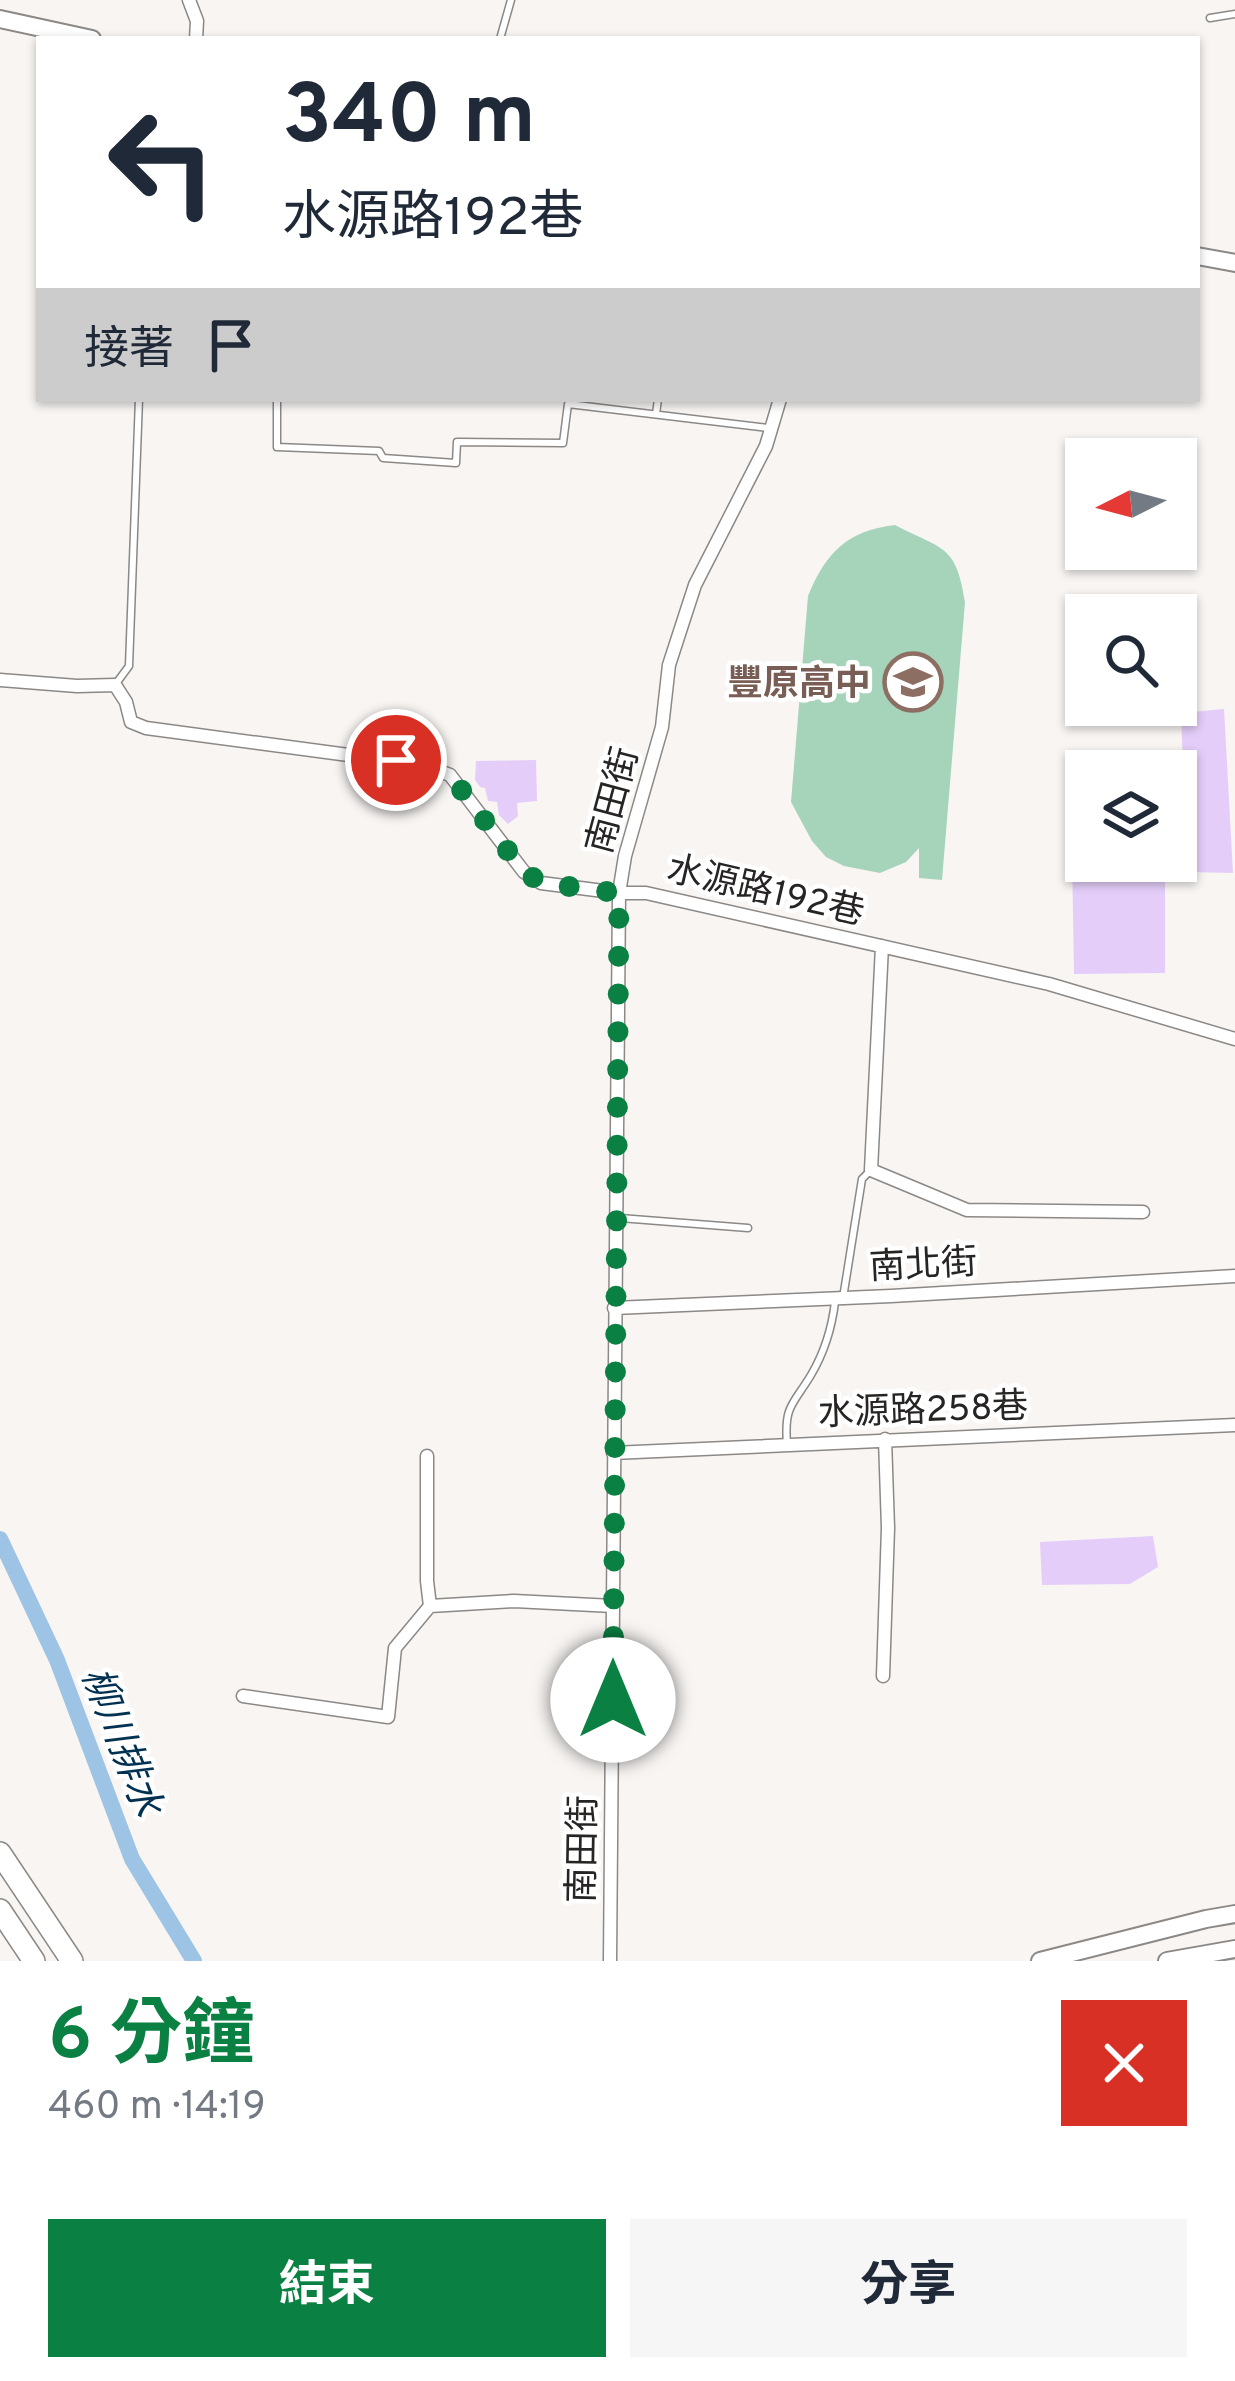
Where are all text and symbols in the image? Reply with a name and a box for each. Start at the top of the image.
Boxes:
text: 340 m [282,67,536,173]
icon: left [84,84,240,240]
text: 水源路192巷 [282,186,583,255]
icon: arrive [198,312,264,378]
text: 接著 [84,323,174,380]
north arrow [1065,438,1197,570]
map controls [1065,438,1197,882]
button: search [1065,594,1197,726]
school or university icon: 豐原高中 [882,651,944,713]
place label: 豐原高中 [727,663,871,709]
pin [345,709,447,811]
icon: arrive [363,727,429,793]
street label: 南田街 [579,743,651,859]
button: layers [1065,750,1197,882]
street label: 水源路192巷 [662,848,868,938]
street label: 南北街 [868,1241,978,1293]
street label: 水源路258巷 [817,1385,1029,1439]
position arrow [550,1637,676,1763]
water label: 柳川排水 [68,1661,170,1826]
street label: 南田街 [561,1795,609,1903]
text: 6 分鐘 [48,1993,254,2085]
button: close [1061,2000,1187,2126]
text: 460 m · 14:19 [48,2084,266,2133]
button: 結束 [48,2219,606,2357]
button: 分享 [630,2219,1187,2357]

